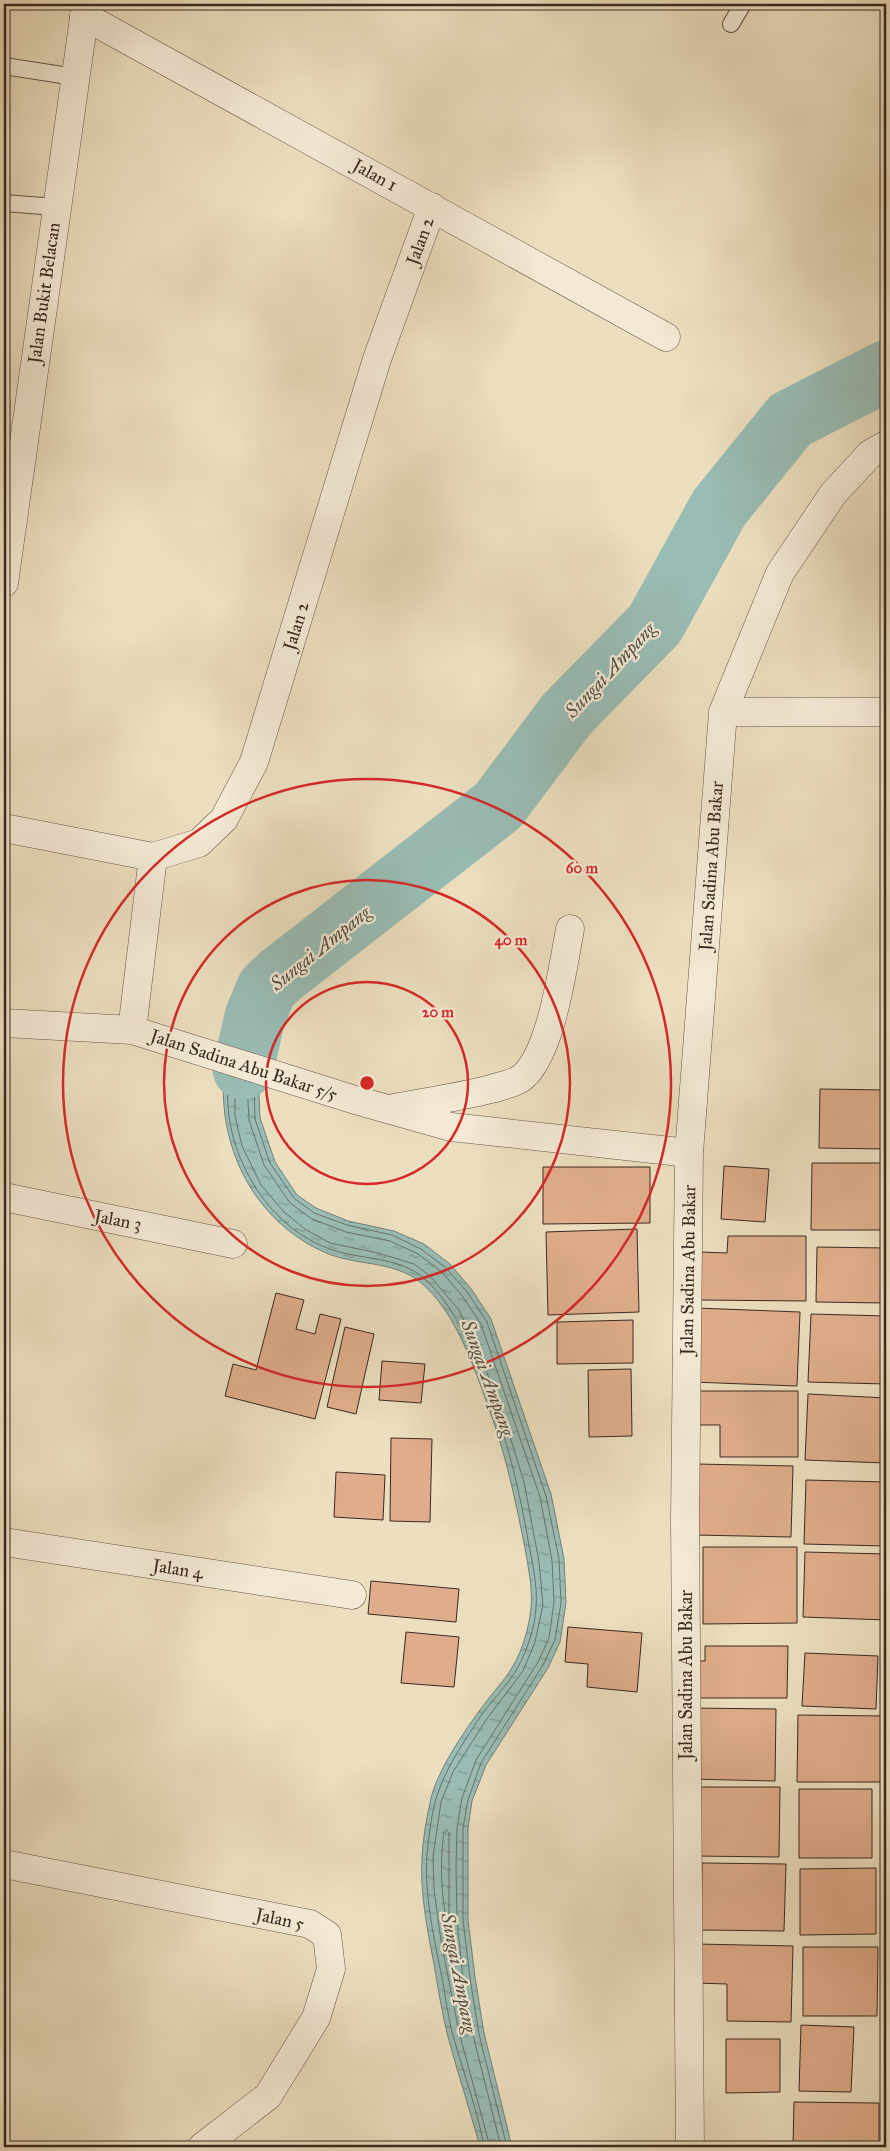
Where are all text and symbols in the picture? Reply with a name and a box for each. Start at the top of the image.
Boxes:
street label: Jalan 1 [347,153,401,197]
street label: Jalan 2 [401,214,440,270]
street label: Jalan Bukit Belacan [23,221,66,367]
street label: Jalan 2 [278,599,315,655]
water label: Sungai Ampang [559,616,662,724]
street label: Jalan Sadina Abu Bakar [694,780,729,954]
text: 60 m [566,859,599,877]
water label: Sungai Ampang [265,900,377,997]
text: 40 m [495,931,528,950]
text: 20 m [422,1003,454,1021]
street label: Jalan Sadina Abu Bakar 5/5 [145,1024,341,1107]
centre of rings [358,1074,376,1092]
street label: Jalan Sadina Abu Bakar [675,1184,701,1357]
street label: Jalan 3 [90,1204,144,1236]
water label: Sungai Ampang [455,1316,520,1441]
street label: Jalan 4 [149,1554,206,1585]
street label: Jalan Sadina Abu Bakar [675,1590,698,1762]
street label: Jalan 5 [252,1903,307,1936]
water label: Sungai Ampang [435,1910,482,2037]

